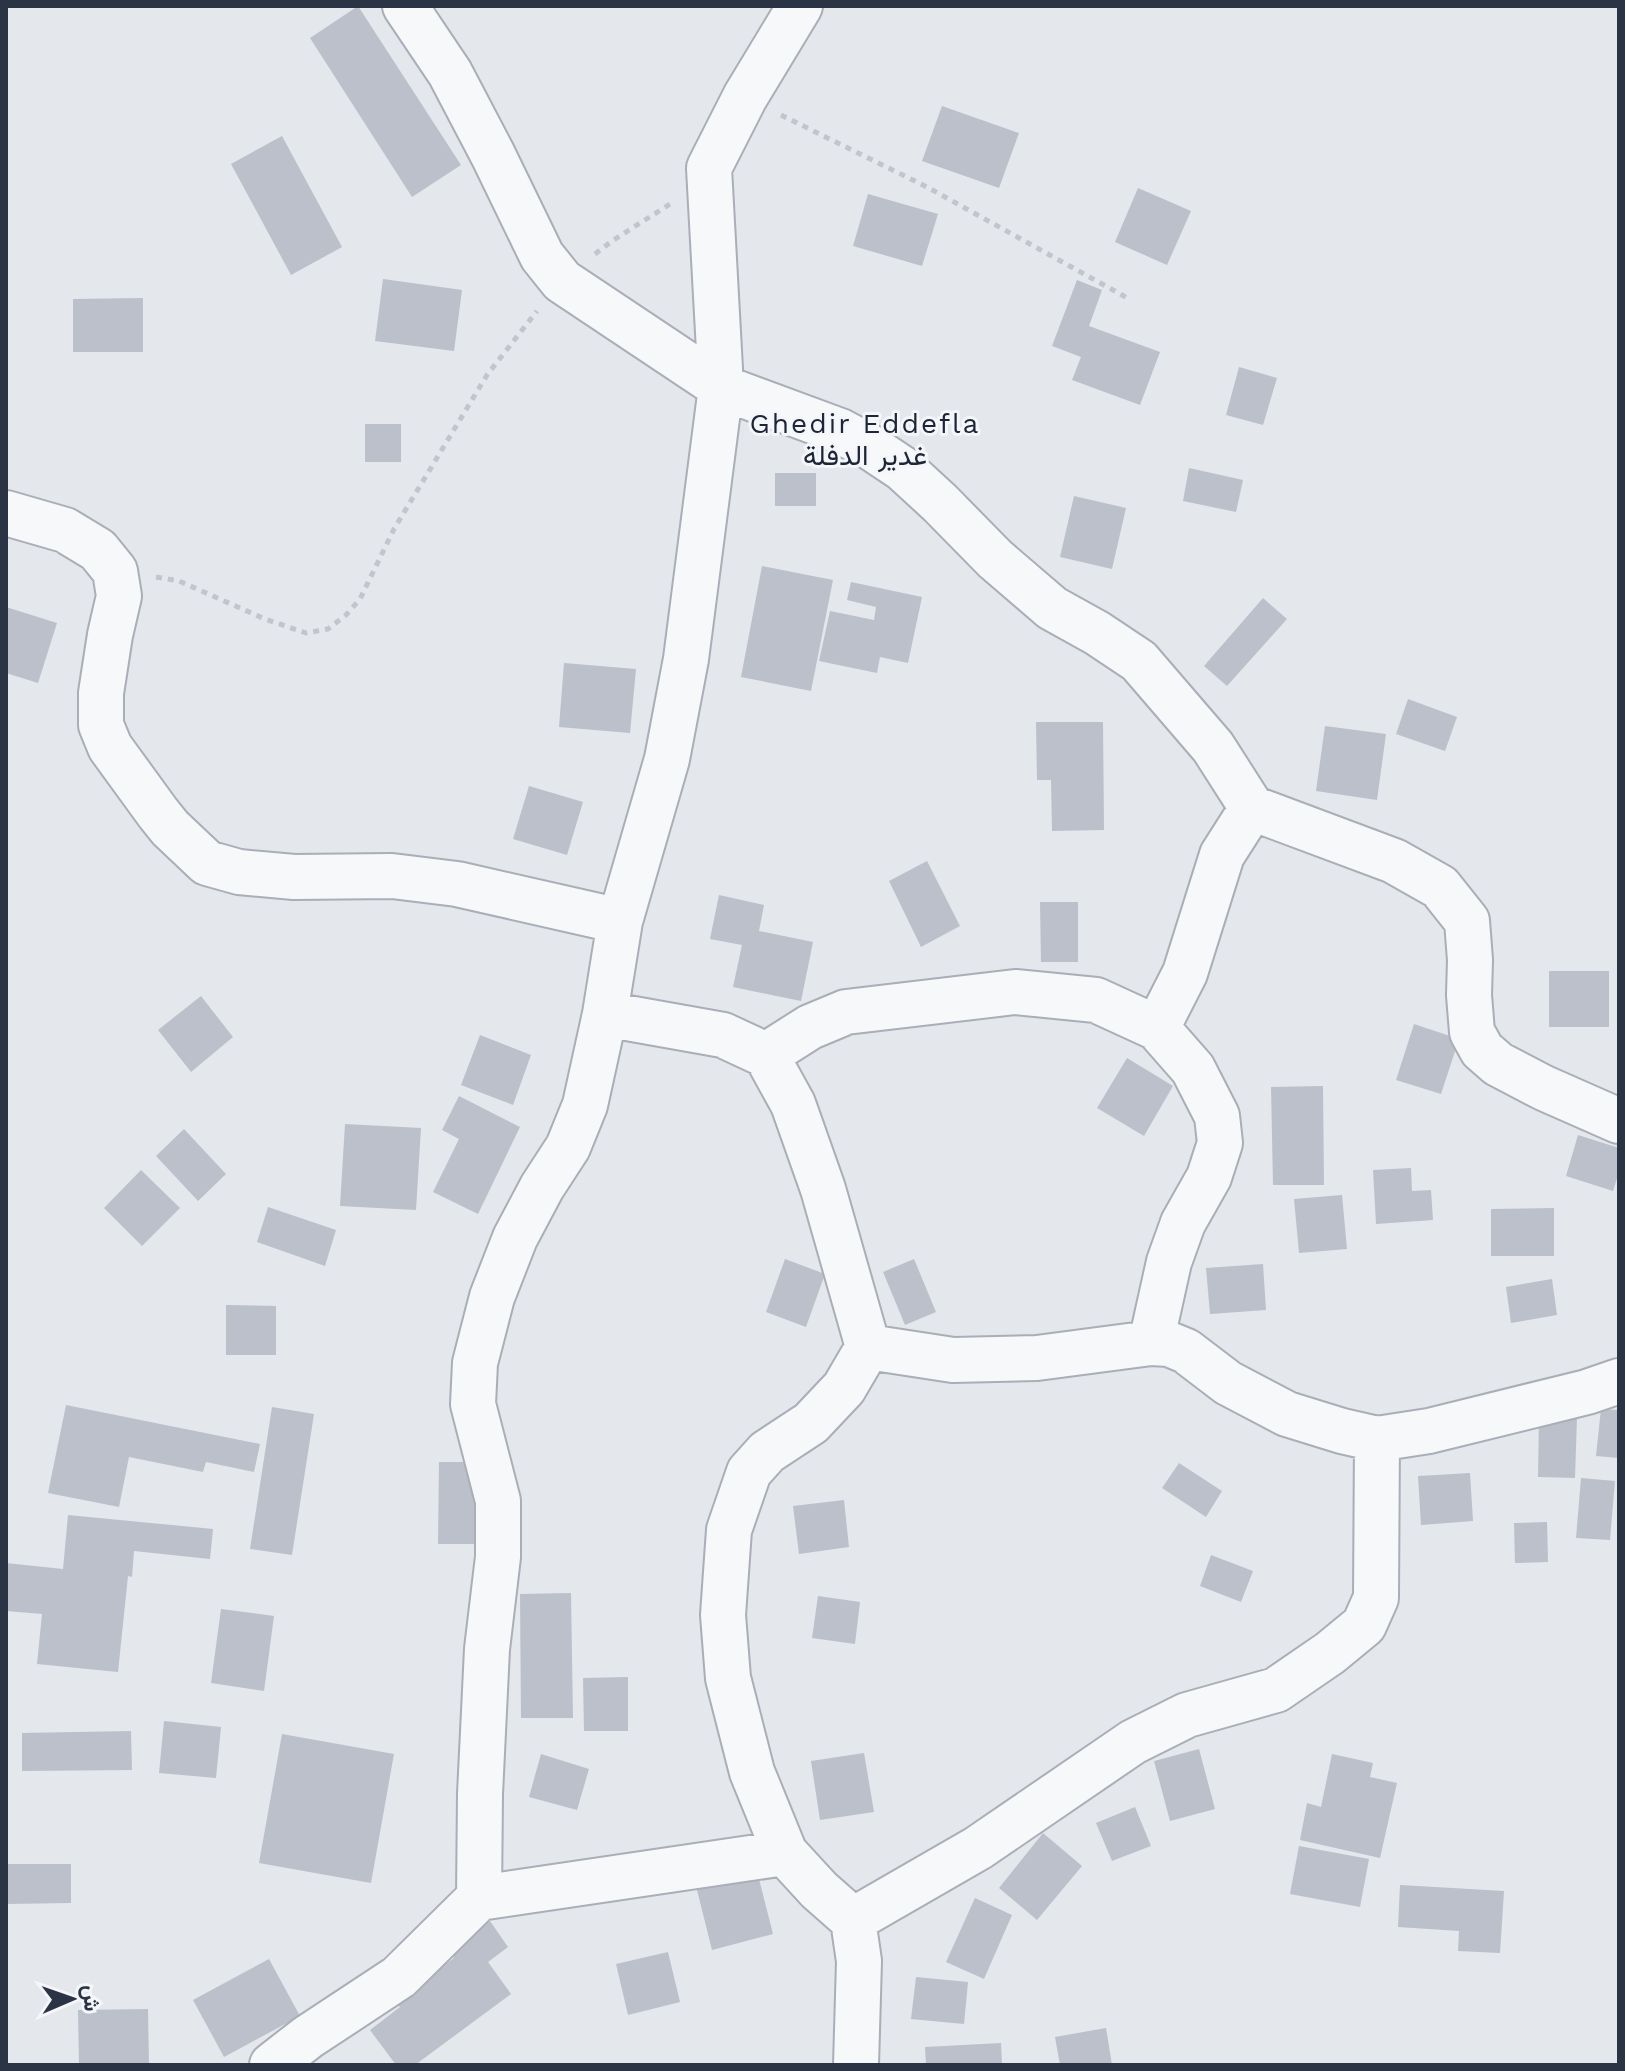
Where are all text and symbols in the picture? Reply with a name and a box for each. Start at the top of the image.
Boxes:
district label: Ghedir Eddefla غدير الدفلة [750,407,980,473]
north arrow [32,1959,112,2039]
text: ش [78,1985,104,2012]

